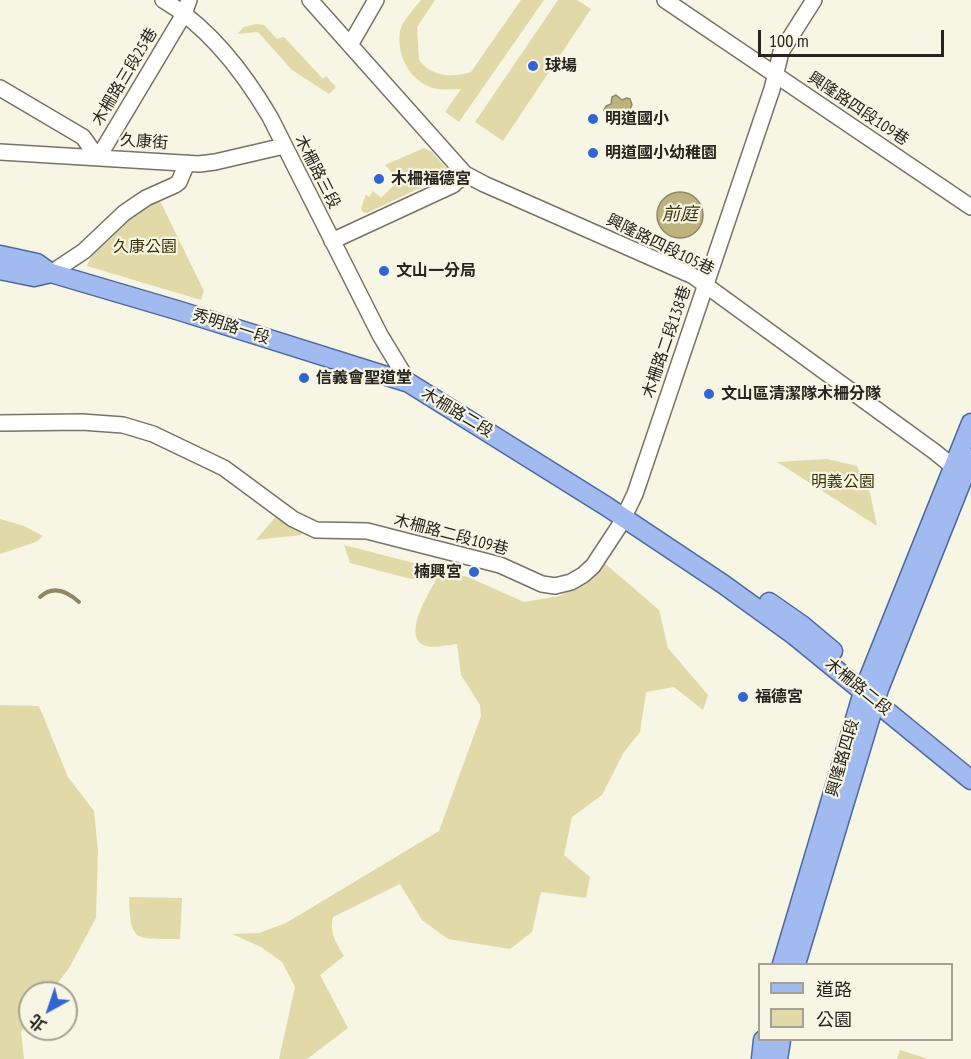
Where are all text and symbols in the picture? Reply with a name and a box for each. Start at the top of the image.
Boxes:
scale bar [761,18,947,56]
street label: 木柵路三段25巷 [88,25,162,129]
text: 100 m [769,29,809,52]
place label: 球場 [545,56,577,76]
marker: 球場 [526,59,540,73]
street label: 興隆路四段109巷 [804,68,912,150]
place label: 明道國小 [605,109,669,129]
marker: 明道國小 [586,112,600,126]
street label: 久康街 [119,131,169,153]
street label: 木柵路三段 [290,132,344,212]
place label: 明道國小幼稚園 [605,143,717,163]
marker: 明道國小幼稚園 [586,146,600,160]
place label: 木柵福德宮 [391,169,471,189]
marker: 木柵福德宮 [372,172,386,186]
water label: 前庭 [662,204,698,226]
street label: 興隆路四段105巷 [603,211,717,279]
park label: 久康公園 [113,237,177,257]
place label: 文山一分局 [396,261,476,281]
marker: 文山一分局 [377,264,391,278]
street label: 木柵路二段138巷 [639,283,695,401]
street label: 秀明路一段 [190,306,272,348]
place label: 信義會聖道堂 [316,368,412,388]
marker: 信義會聖道堂 [297,371,311,385]
street label: 木柵路二段 [418,384,496,442]
place label: 文山區清潔隊木柵分隊 [721,384,881,404]
marker: 文山區清潔隊木柵分隊 [702,387,716,401]
park label: 明義公園 [811,472,875,492]
street label: 木柵路二段109巷 [392,511,510,559]
place label: 楠興宮 [414,562,462,582]
marker: 楠興宮 [467,565,481,579]
street label: 木柵路二段 [821,654,895,720]
place label: 福德宮 [755,687,803,707]
marker: 福德宮 [736,690,750,704]
street label: 興隆路四段 [823,717,863,799]
legend [758,963,953,1041]
text: 道路 [816,978,852,1001]
north arrow [18,981,78,1041]
text: 公園 [816,1008,852,1031]
text: 北 [25,1010,50,1036]

